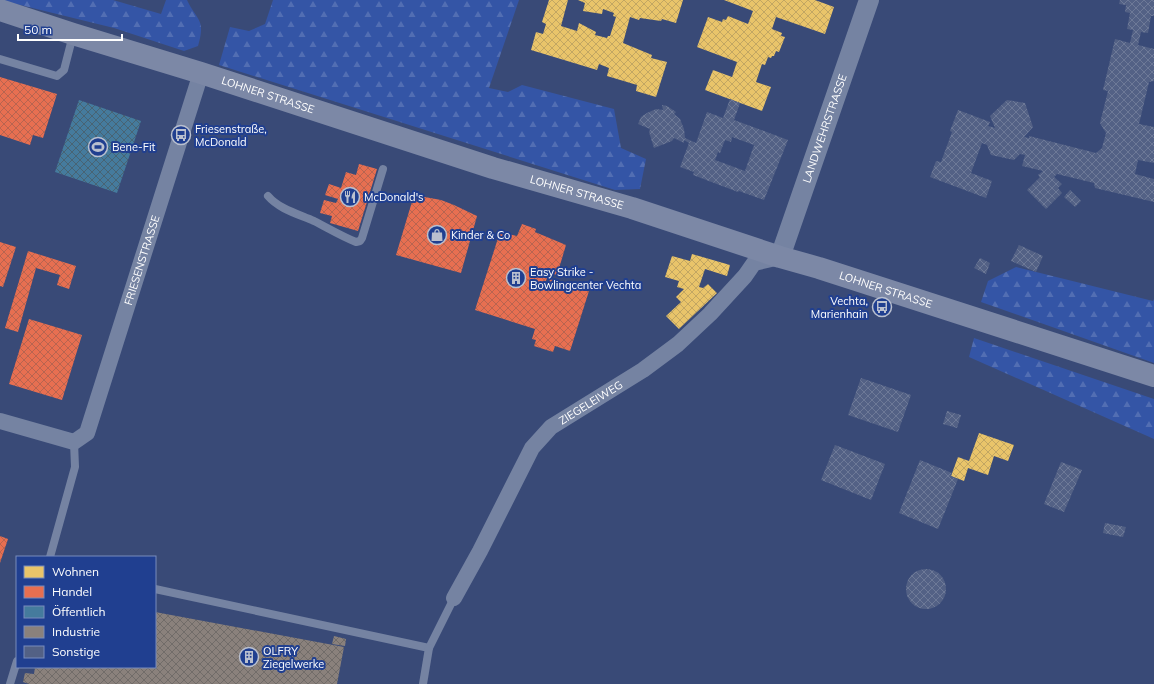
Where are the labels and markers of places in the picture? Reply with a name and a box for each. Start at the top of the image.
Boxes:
place label: Friesenstraße, McDonald [195,122,267,149]
bus stop icon: Friesenstraße, McDonald [170,124,192,146]
sports icon: Bene-Fit [87,136,109,158]
place label: Bene-Fit [112,140,156,154]
restaurant icon: McDonald's [339,186,361,208]
place label: McDonald's [364,190,424,204]
shop icon: Kinder & Co [426,224,448,246]
place label: Kinder & Co [451,228,510,242]
place label: Easy Strike - Bowlingcenter Vechta [530,265,641,292]
building icon: Easy Strike - Bowlingcenter Vechta [505,267,527,289]
place label: Vechta, Marienhain [811,294,868,321]
bus stop icon: Vechta, Marienhain [871,296,893,318]
place label: OLFRY Ziegelwerke [263,644,324,671]
building icon: OLFRY Ziegelwerke [238,646,260,668]

